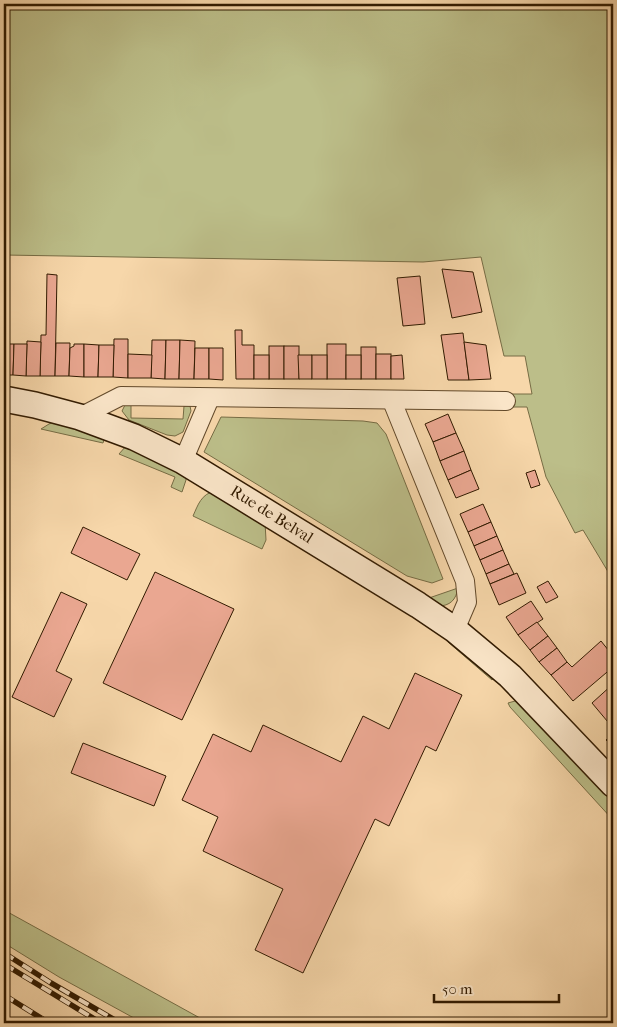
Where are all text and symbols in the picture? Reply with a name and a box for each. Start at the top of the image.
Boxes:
street label: Rue de Belval [227,481,317,547]
scale bar [434,972,560,1004]
text: 50 m [442,980,473,998]

